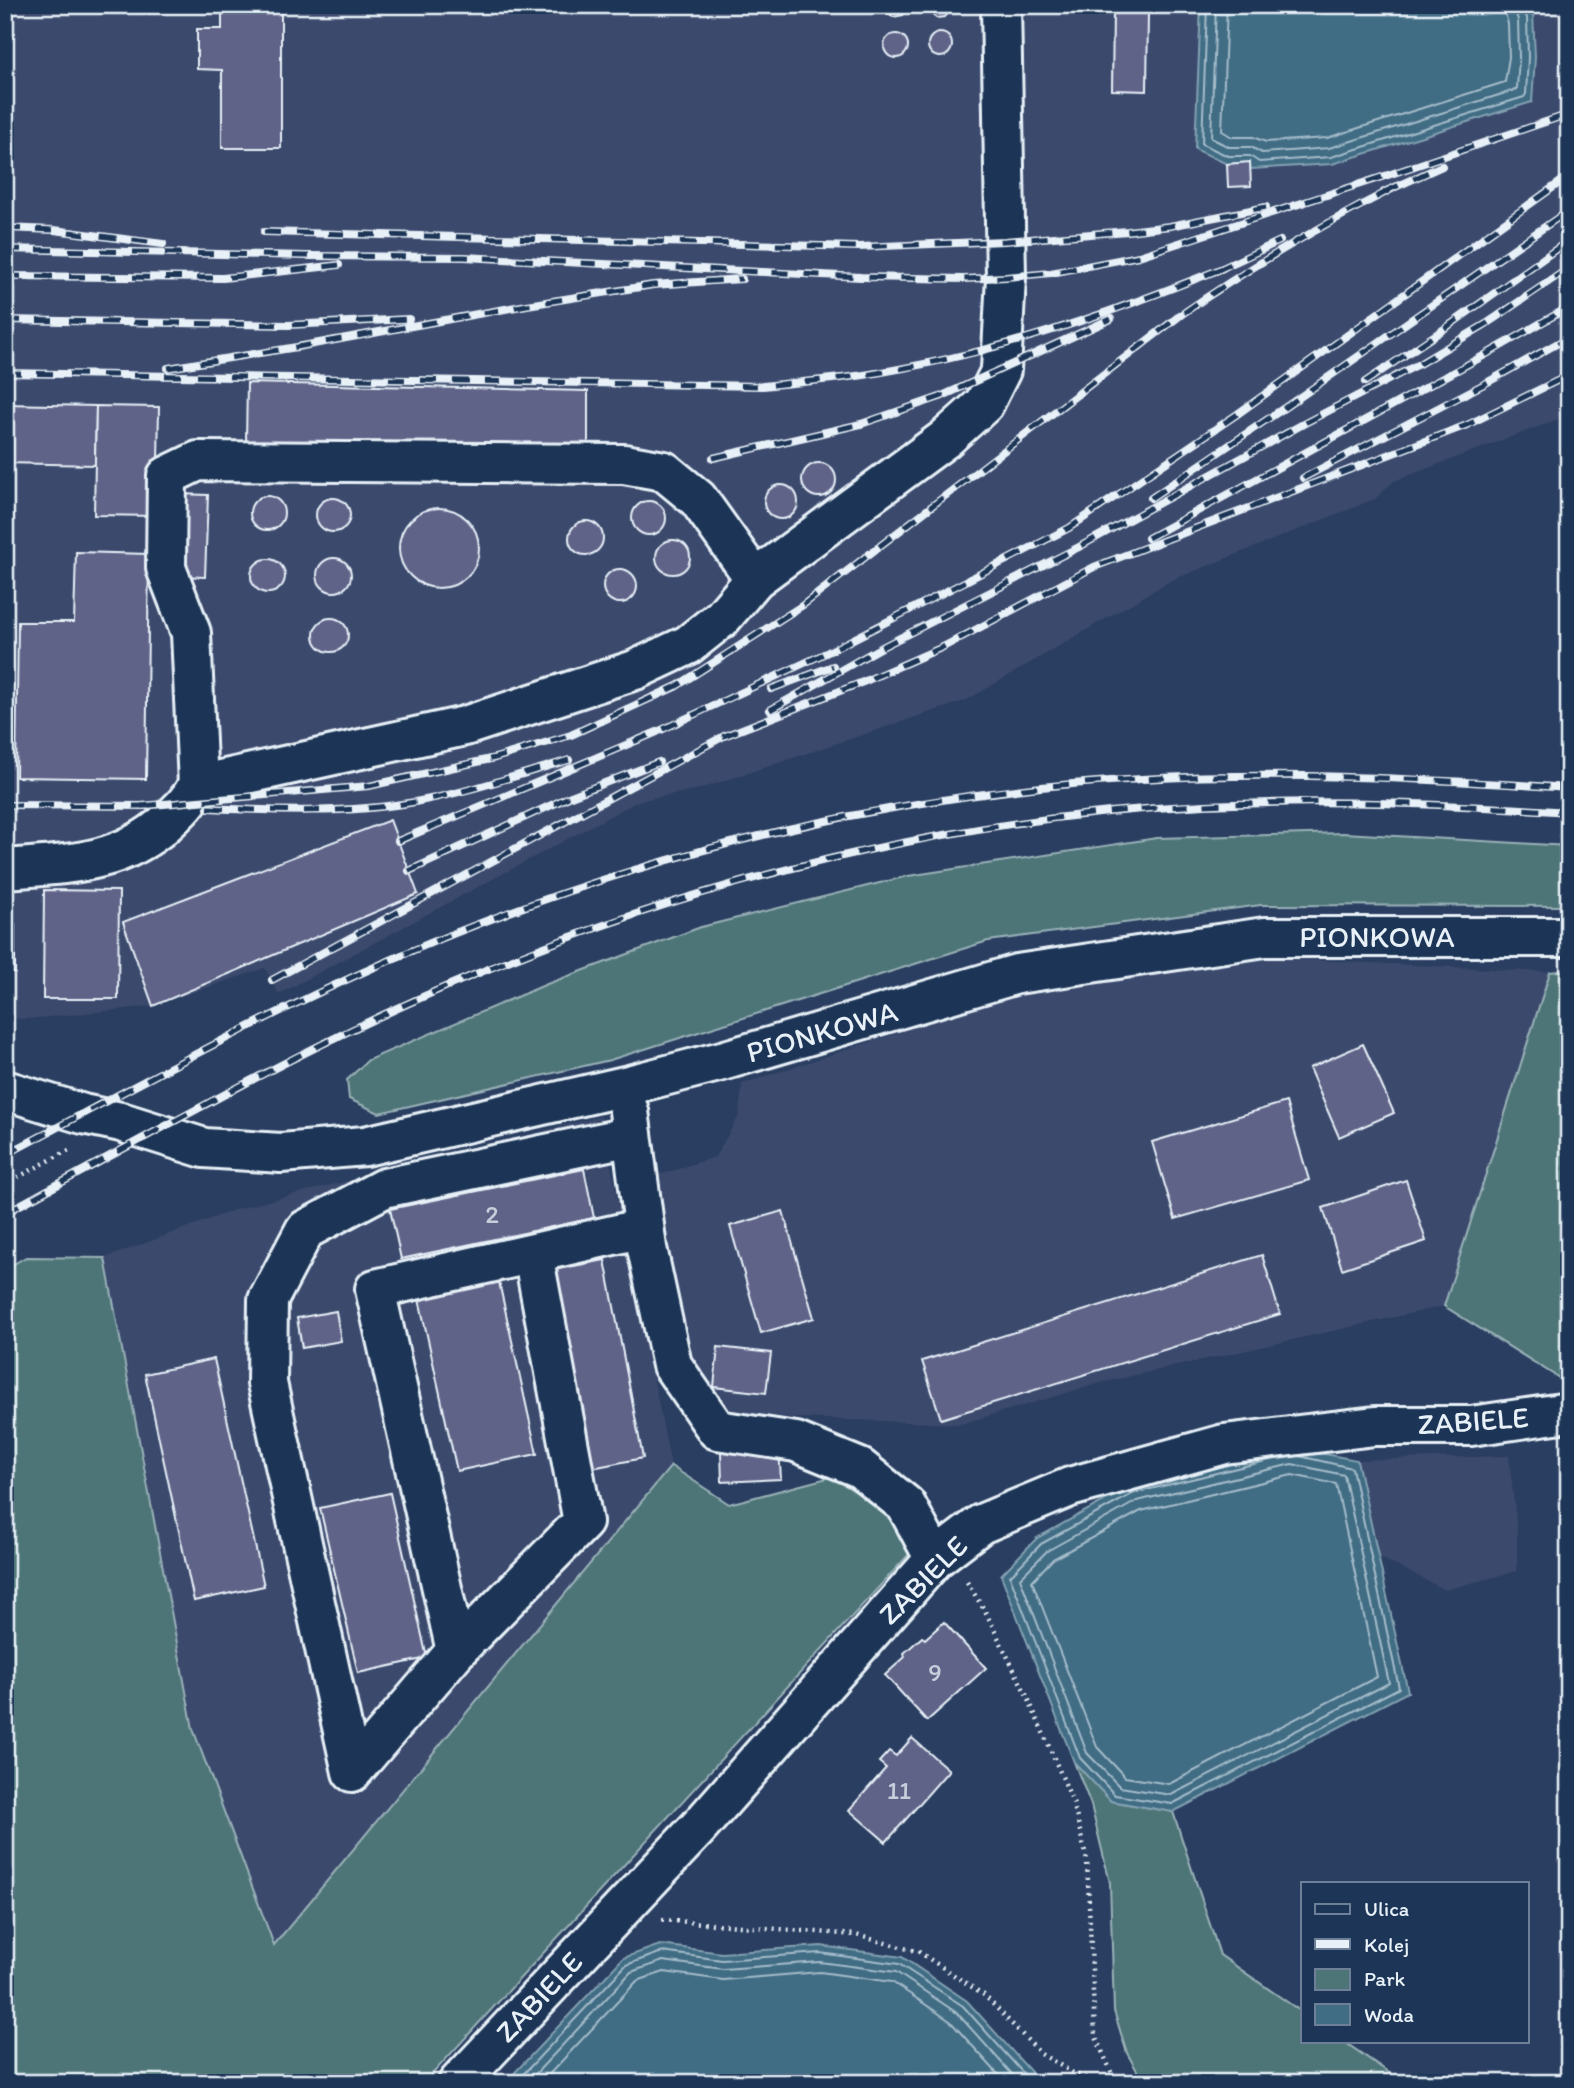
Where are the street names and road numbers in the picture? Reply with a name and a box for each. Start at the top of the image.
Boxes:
street label: PIONKOWA [1299,918,1455,955]
street label: PIONKOWA [742,992,902,1071]
street label: ZABIELE [1416,1398,1530,1443]
street label: ZABIELE [870,1527,975,1632]
street label: ZABIELE [487,1943,590,2050]

